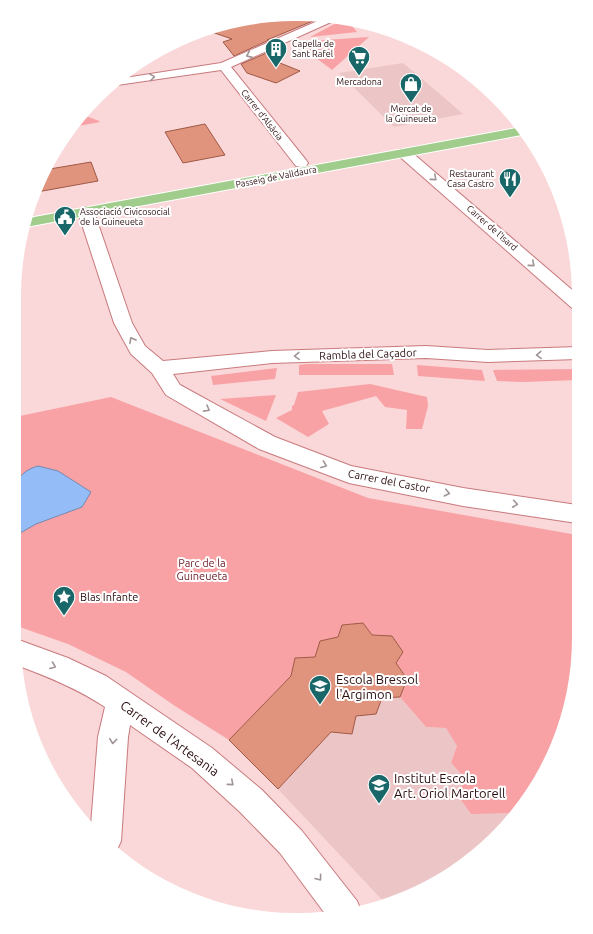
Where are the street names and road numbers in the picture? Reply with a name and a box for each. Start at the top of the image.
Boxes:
street label: Carrer d'Alsàcia [239,87,285,143]
street label: Passeig de Valldaura [235,164,317,190]
street label: Carrer de l'Isard [465,203,519,253]
street label: Rambla del Caçador [319,346,418,362]
street label: Carrer del Castor [347,467,432,495]
street label: Carrer de l'Artesania [118,698,222,778]

